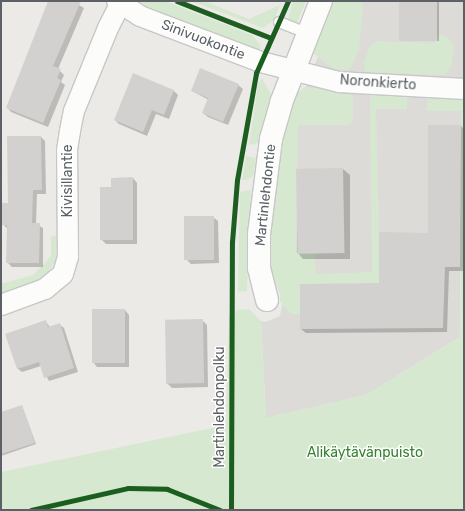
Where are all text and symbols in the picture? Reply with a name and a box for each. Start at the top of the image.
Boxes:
street label: Sinivuokontie [159,16,247,64]
street label: Noronkierto [339,72,417,94]
street label: Martinlehdontie [252,143,280,247]
street label: Kivisillantie [60,144,76,218]
street label: Martinlehdonpolku [212,346,228,468]
park label: Alikäytävänpuisto [307,445,423,461]

